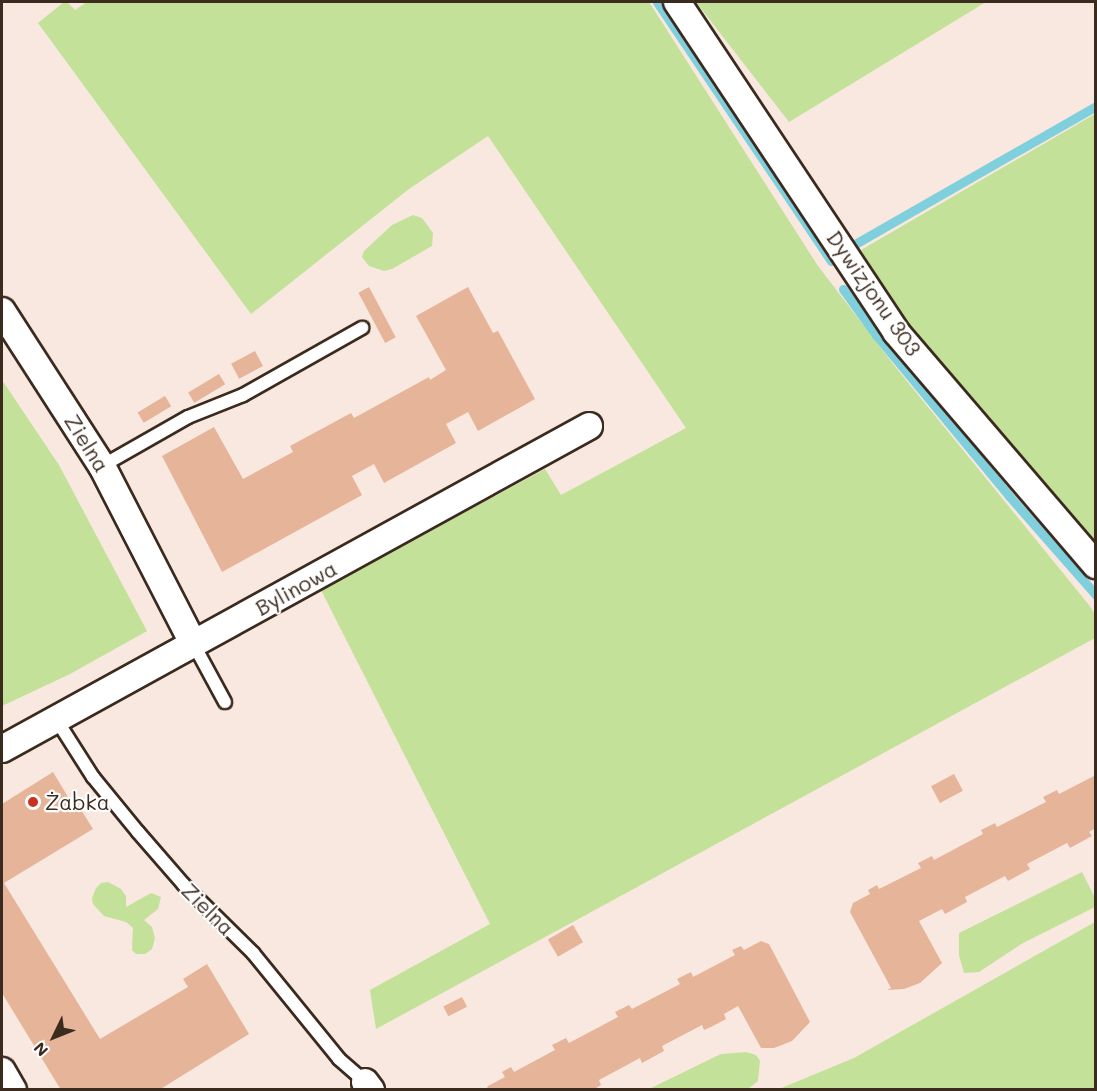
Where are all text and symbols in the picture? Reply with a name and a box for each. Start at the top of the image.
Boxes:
street label: Dywizjonu 303 [822,226,926,360]
street label: Zielna [59,409,115,477]
street label: Bylinowa [251,555,341,621]
place label: Żabka [45,789,110,815]
marker: Żabka [26,795,40,809]
street label: Zielna [177,878,239,940]
north arrow [24,1007,84,1067]
text: N [29,1038,52,1061]

